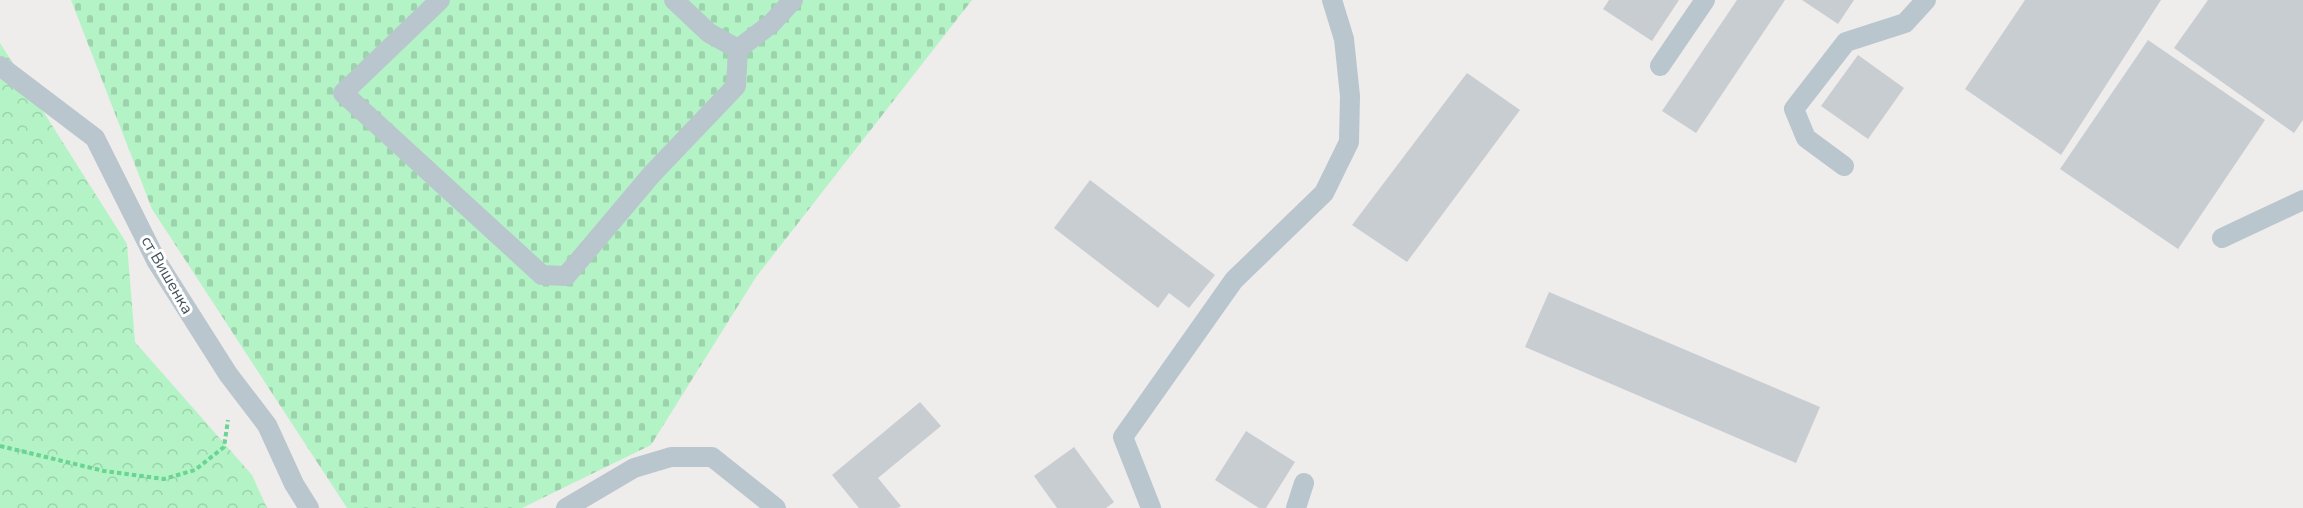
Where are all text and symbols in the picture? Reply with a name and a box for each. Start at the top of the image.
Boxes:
street label: ст Вишенка [136,232,198,318]

